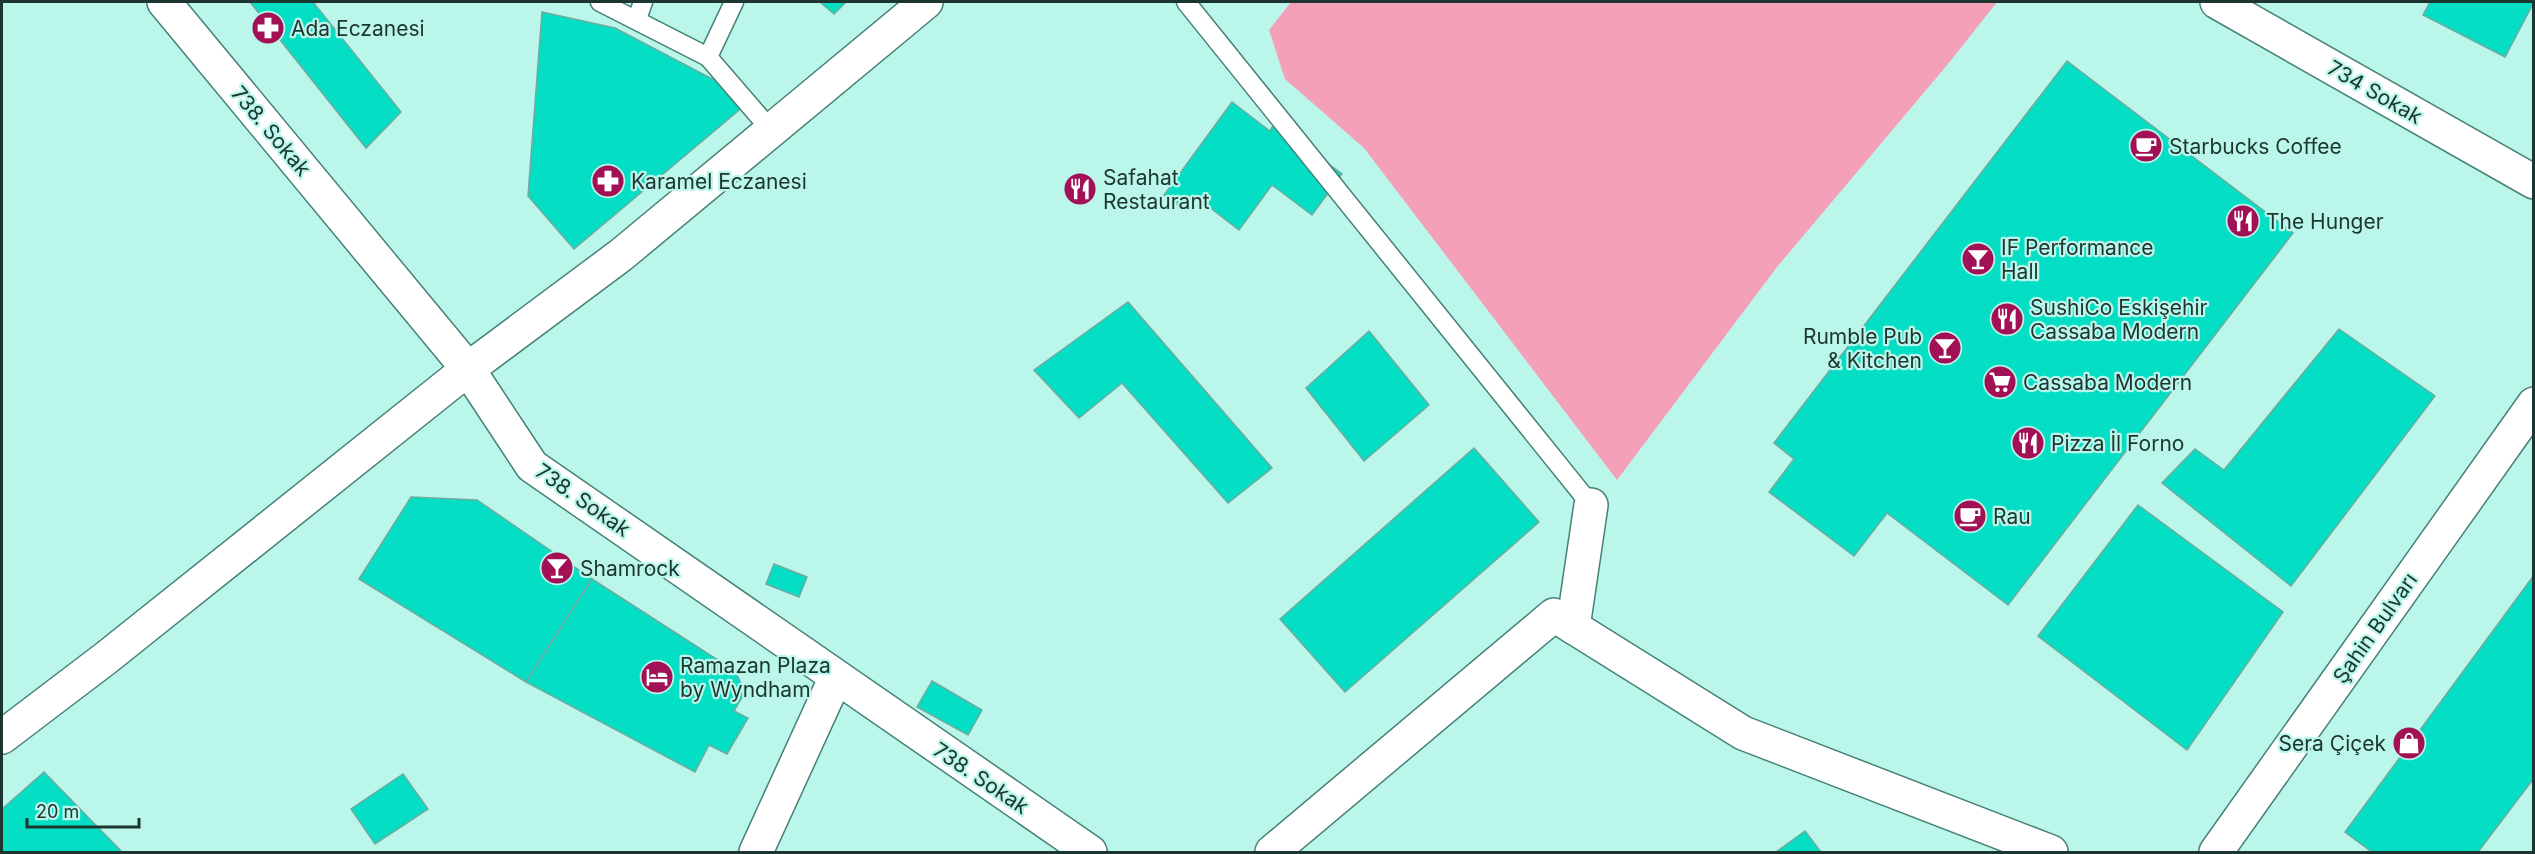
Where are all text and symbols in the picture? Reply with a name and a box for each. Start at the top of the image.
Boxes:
pharmacy icon: Ada Eczanesi [250,10,286,46]
place label: Ada Eczanesi [291,16,425,41]
street label: 734 Sokak [2323,55,2427,129]
street label: 738. Sokak [226,81,316,181]
cafe icon: Starbucks Coffee [2128,128,2164,164]
place label: Starbucks Coffee [2169,134,2342,159]
pharmacy icon: Karamel Eczanesi [590,163,626,199]
place label: Safahat Restaurant [1103,165,1210,214]
place label: Karamel Eczanesi [631,169,807,194]
restaurant icon: Safahat Restaurant [1062,171,1098,207]
restaurant icon: The Hunger [2225,203,2261,239]
place label: The Hunger [2266,209,2384,234]
place label: IF Performance Hall [2001,235,2154,284]
bar icon: IF Performance Hall [1960,241,1996,277]
place label: SushiCo Eskişehir Cassaba Modern [2030,295,2207,344]
restaurant icon: SushiCo Eskişehir Cassaba Modern [1989,301,2025,337]
place label: Rumble Pub & Kitchen [1803,324,1922,373]
bar icon: Rumble Pub & Kitchen [1927,330,1963,366]
supermarket icon: Cassaba Modern [1982,364,2018,400]
place label: Cassaba Modern [2023,370,2192,395]
restaurant icon: Pizza İl Forno [2010,425,2046,461]
place label: Pizza İl Forno [2051,430,2184,456]
street label: 738. Sokak [531,458,636,542]
cafe icon: Rau [1952,498,1988,534]
place label: Rau [1993,504,2031,529]
bar icon: Shamrock [539,550,575,586]
place label: Shamrock [580,556,680,581]
street label: Şahin Bulvarı [2328,568,2422,688]
place label: Ramazan Plaza by Wyndham [680,653,831,702]
hotel icon: Ramazan Plaza by Wyndham [639,659,675,695]
shop icon: Sera Çiçek [2391,725,2427,761]
place label: Sera Çiçek [2278,731,2386,756]
street label: 738. Sokak [928,737,1034,819]
scale bar [27,791,140,829]
text: 20 m [36,801,79,822]

